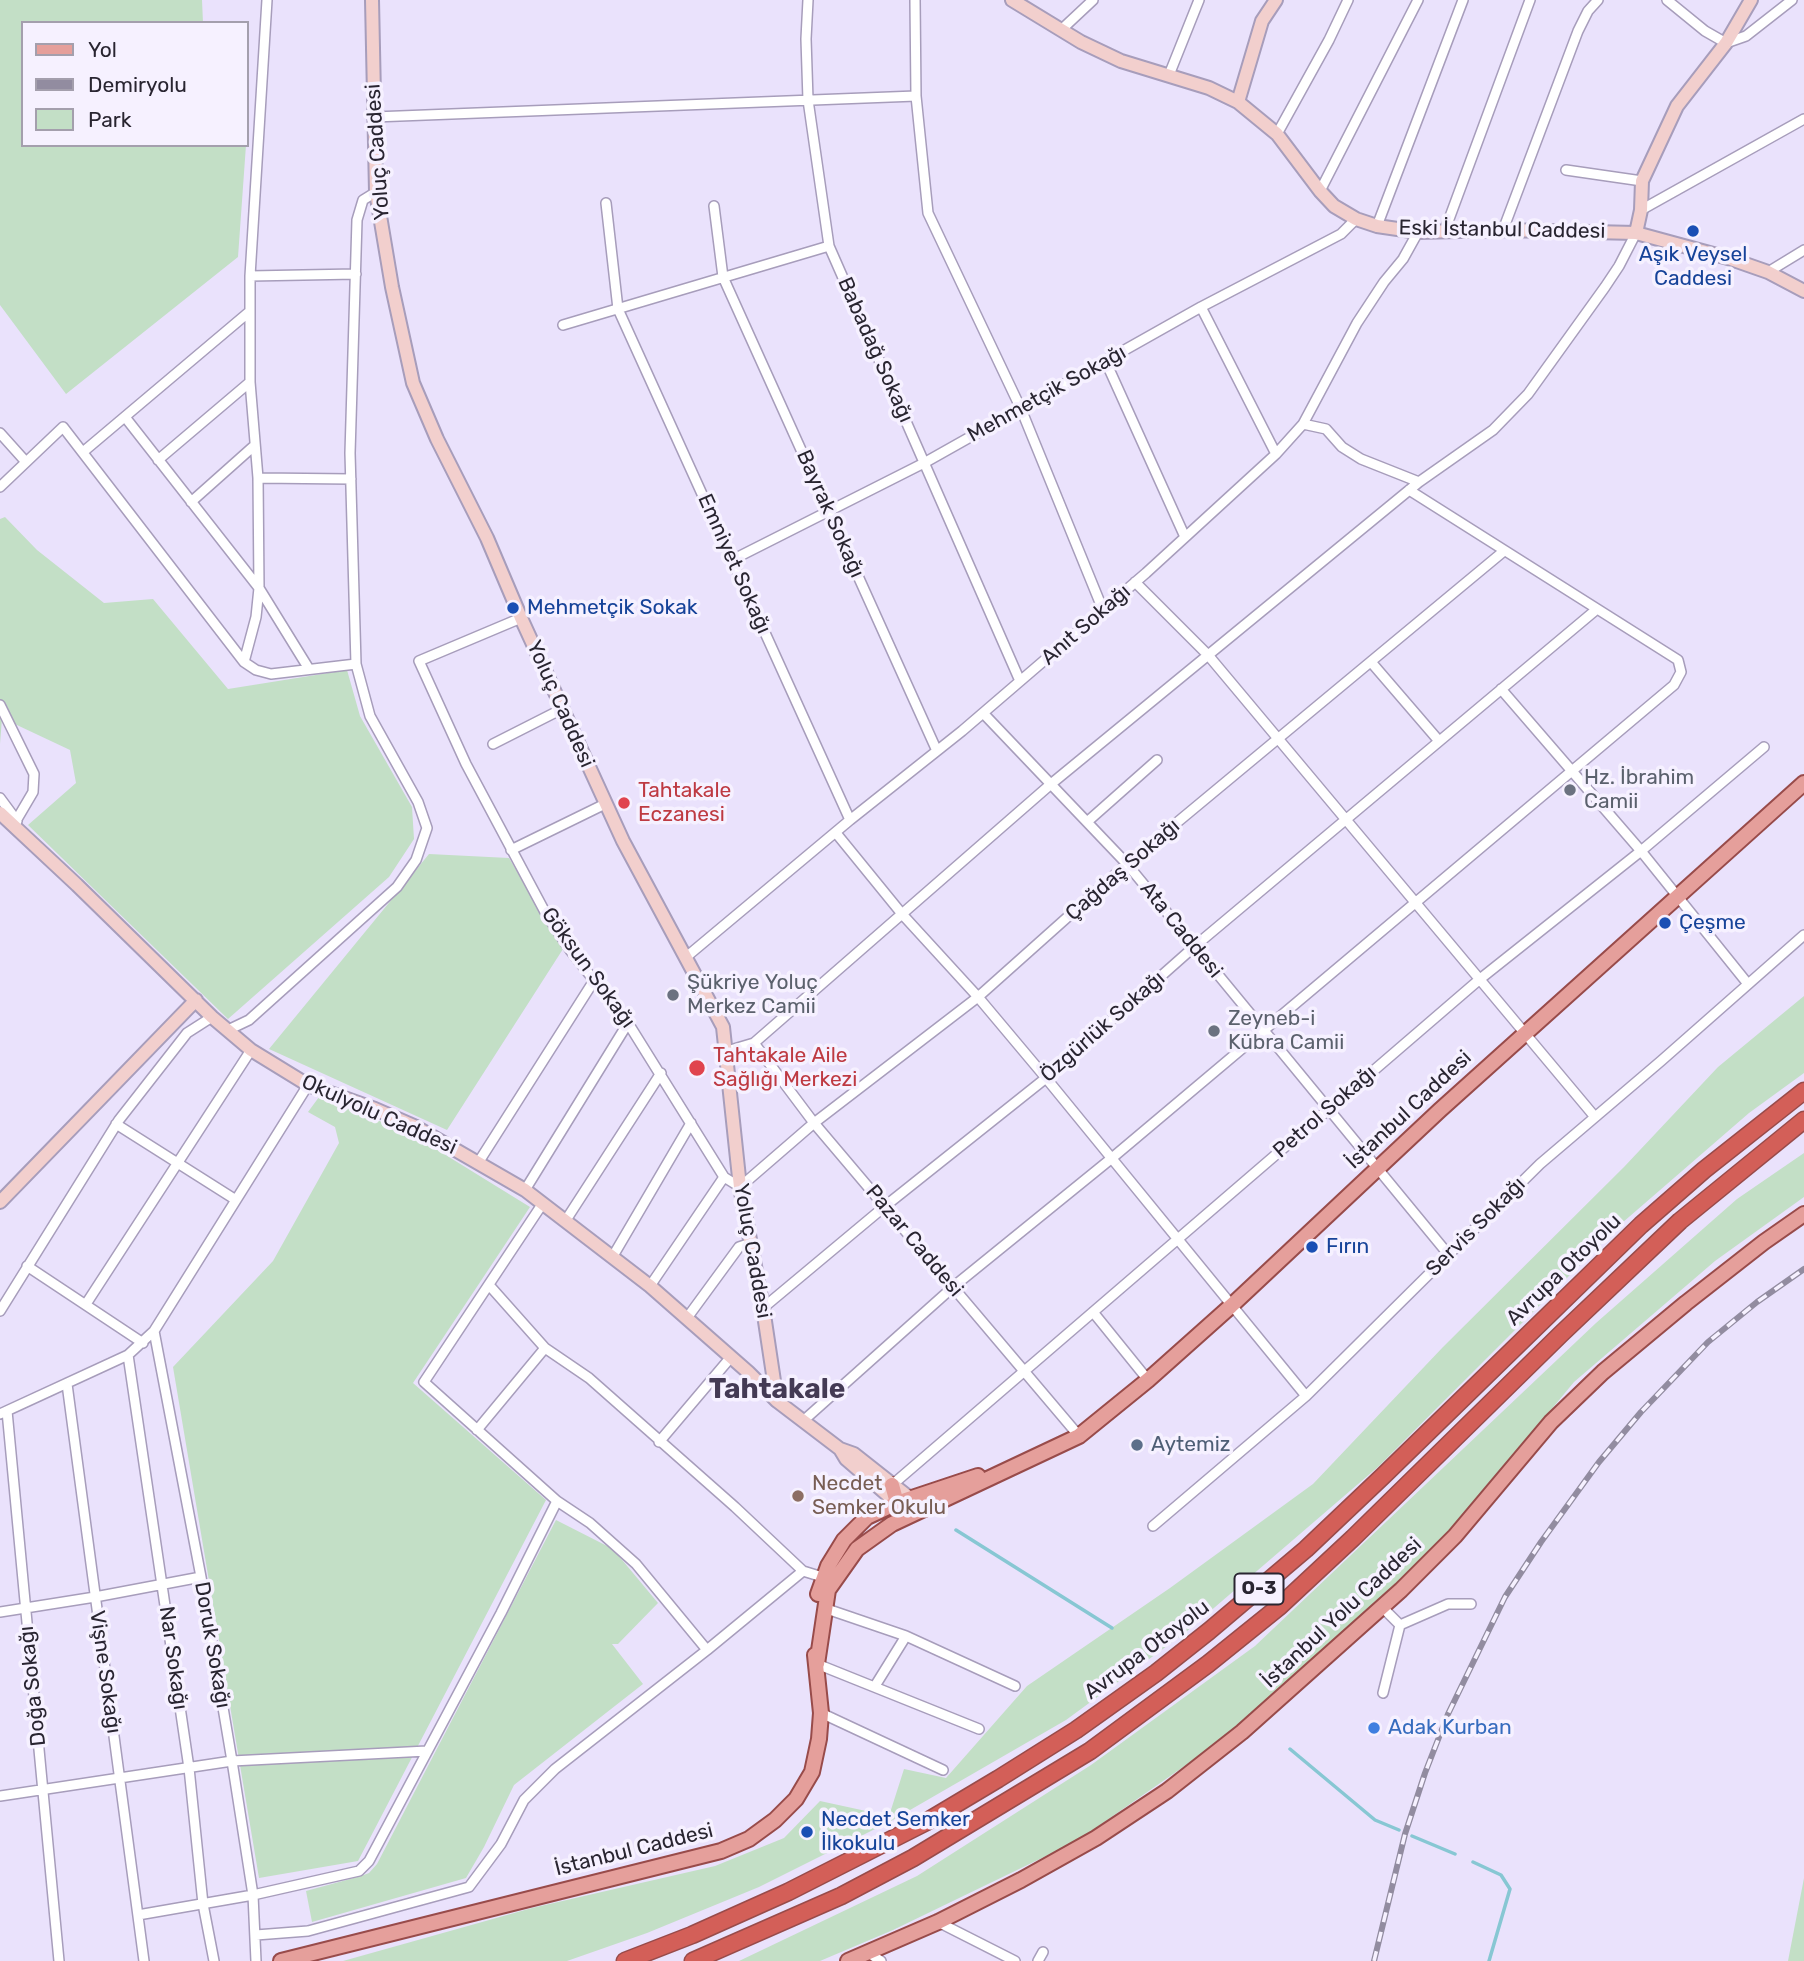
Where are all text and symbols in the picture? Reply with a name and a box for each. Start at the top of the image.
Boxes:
legend [21,21,248,147]
text: Yol [88,37,117,62]
text: Demiryolu [88,72,187,97]
street label: Yoluç Caddesi [361,83,395,221]
text: Park [88,107,132,132]
street label: Eski İstanbul Caddesi [1398,216,1606,244]
marker: Aşık Veysel Caddesi [1685,223,1701,239]
place label: Aşık Veysel Caddesi [1639,242,1747,292]
street label: Babadağ Sokağı [832,273,918,427]
street label: Mehmetçik Sokağı [963,340,1131,448]
street label: Bayrak Sokağı [791,446,869,582]
street label: Emniyet Sokağı [692,490,776,638]
street label: Anıt Sokağı [1036,579,1136,671]
place label: Mehmetçik Sokak [527,595,698,621]
marker: Mehmetçik Sokak [505,600,521,616]
street label: Yoluç Caddesi [521,637,599,771]
place label: Hz. İbrahim Camii [1584,765,1694,815]
place label: Tahtakale Eczanesi [638,778,731,828]
marker: Hz. İbrahim Camii [1562,782,1578,798]
marker: Tahtakale Eczanesi [616,795,632,811]
street label: Çağdaş Sokağı [1061,814,1185,926]
street label: Ata Caddesi [1135,877,1227,983]
street label: Göksun Sokağı [536,903,640,1033]
place label: Çeşme [1679,910,1746,936]
marker: Çeşme [1657,915,1673,931]
street label: Özgürlük Sokağı [1036,966,1170,1088]
place label: Şükriye Yoluç Merkez Camii [687,970,818,1020]
marker: Şükriye Yoluç Merkez Camii [665,987,681,1003]
place label: Zeyneb-i Kübra Camii [1228,1006,1344,1056]
marker: Zeyneb-i Kübra Camii [1206,1023,1222,1039]
place label: Tahtakale Aile Sağlığı Merkezi [713,1043,857,1093]
street label: İstanbul Caddesi [1341,1045,1477,1175]
marker: Tahtakale Aile Sağlığı Merkezi [687,1058,707,1078]
street label: Petrol Sokağı [1268,1060,1382,1164]
street label: Okulyolu Caddesi [298,1070,460,1160]
street label: Servis Sokağı [1421,1172,1531,1282]
street label: Pazar Caddesi [860,1180,968,1302]
street label: Yoluç Caddesi [728,1182,776,1320]
street label: Avrupa Otoyolu [1501,1209,1627,1331]
place label: Fırın [1326,1234,1369,1260]
marker: Fırın [1304,1239,1320,1255]
district label: Tahtakale [709,1373,845,1407]
place label: Aytemiz [1151,1432,1230,1458]
marker: Aytemiz [1129,1437,1145,1453]
place label: Necdet Semker Okulu [812,1471,946,1521]
marker: Necdet Semker Okulu [790,1488,806,1504]
street label: İstanbul Yolu Caddesi [1257,1532,1427,1694]
road number: O-3 [1234,1574,1284,1604]
street label: Doruk Sokağı [188,1580,236,1710]
street label: Avrupa Otoyolu [1080,1595,1214,1705]
street label: Nar Sokağı [153,1605,193,1711]
street label: Vişne Sokağı [84,1609,126,1735]
street label: Doğa Sokağı [14,1625,52,1747]
place label: Adak Kurban [1388,1715,1512,1741]
marker: Adak Kurban [1366,1720,1382,1736]
place label: Necdet Semker İlkokulu [821,1807,970,1857]
street label: İstanbul Caddesi [552,1818,716,1882]
marker: Necdet Semker İlkokulu [799,1824,815,1840]

